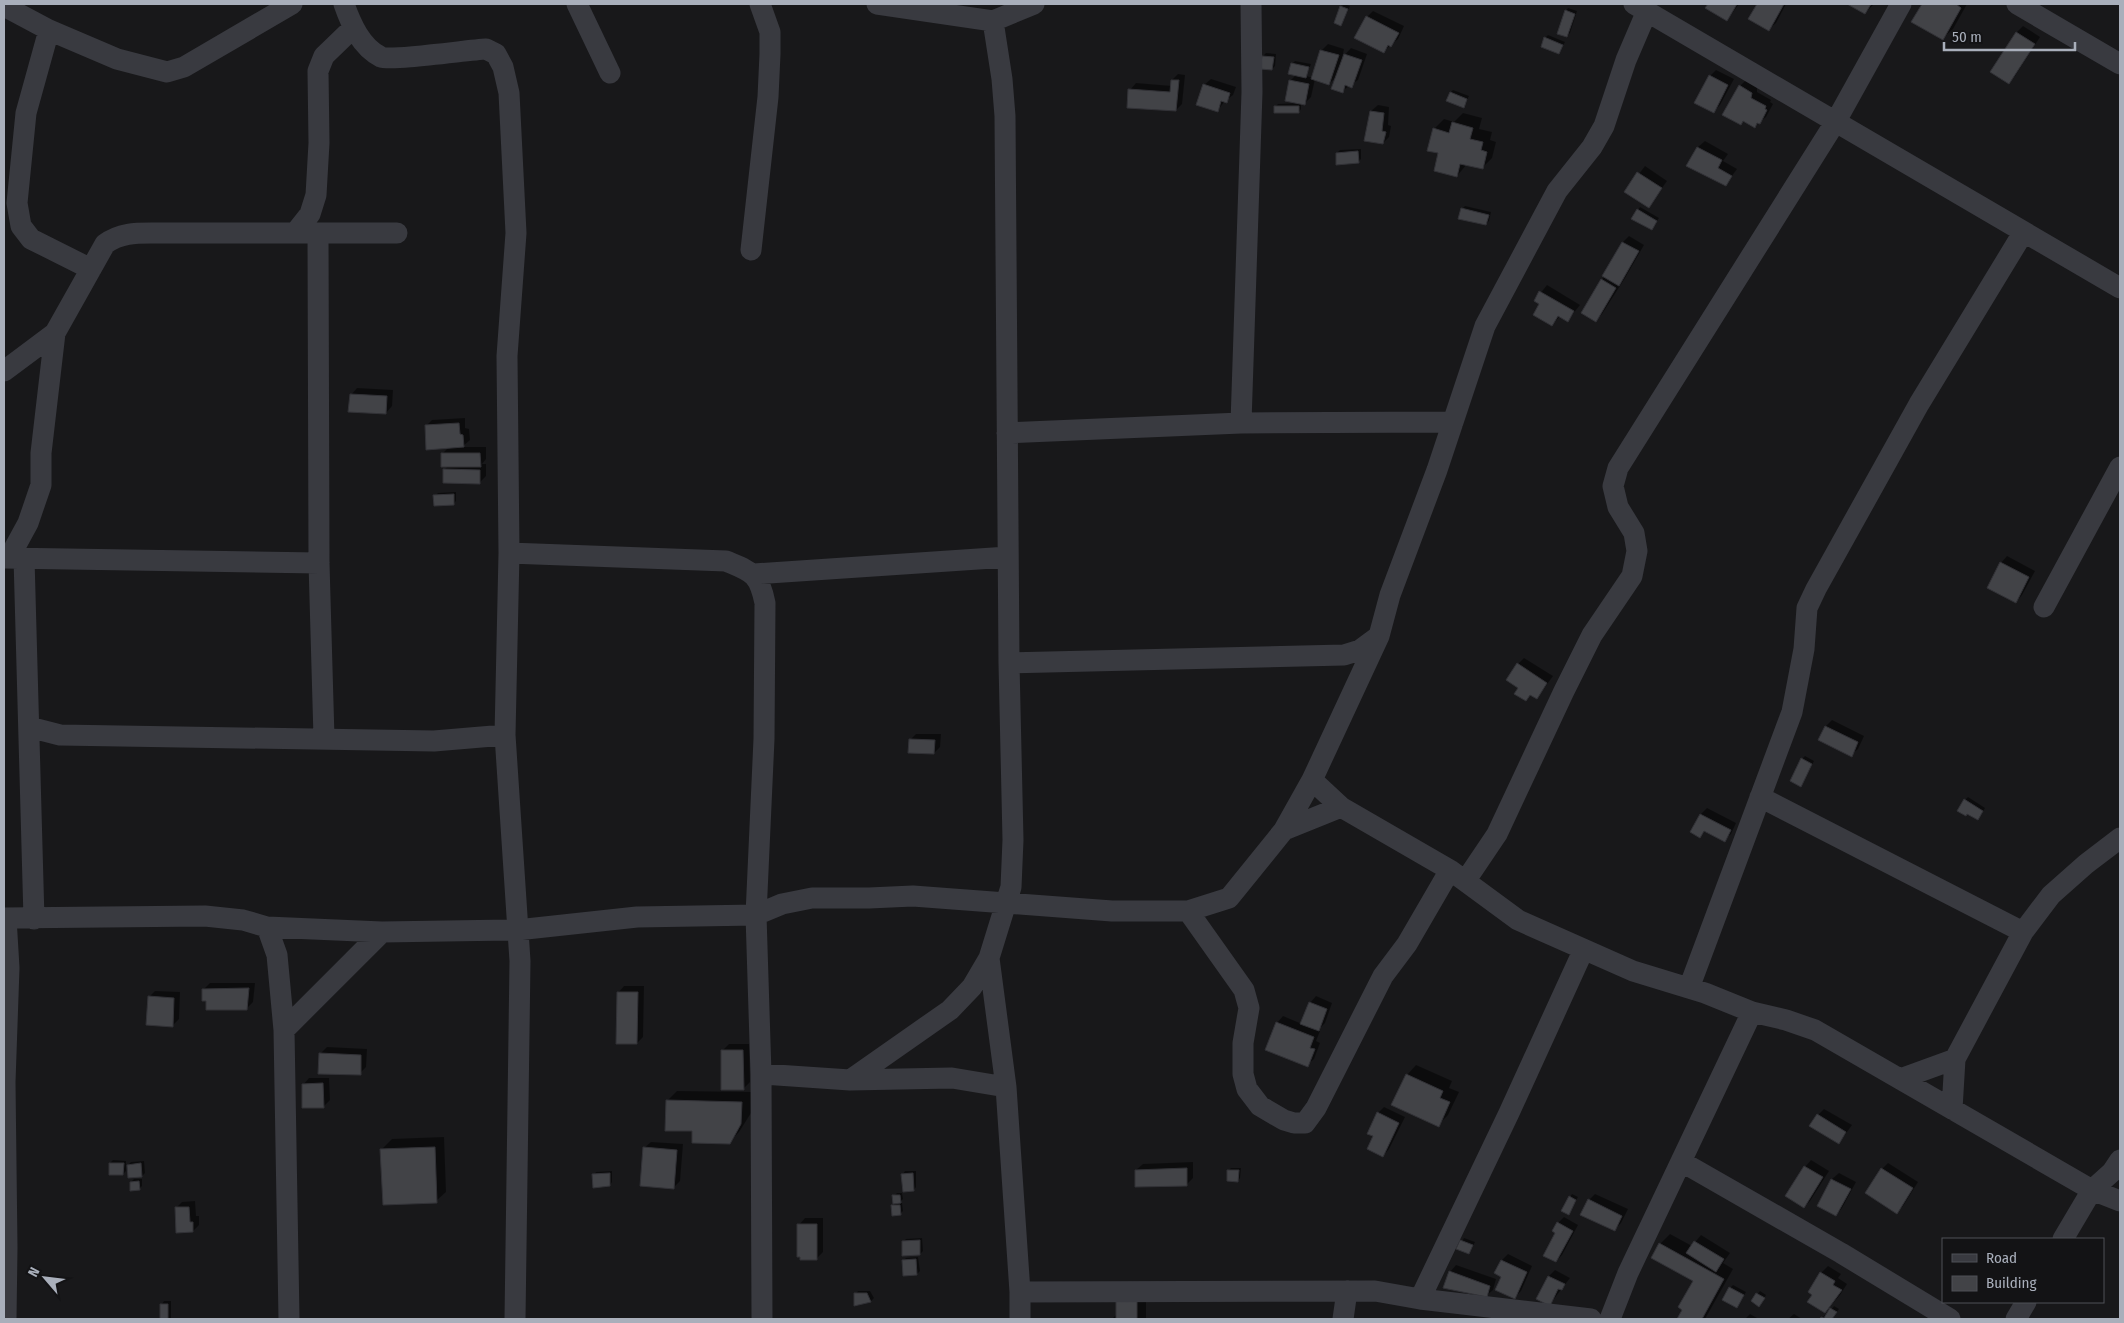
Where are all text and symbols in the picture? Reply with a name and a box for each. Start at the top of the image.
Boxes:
scale bar [1944,20,2075,52]
text: 50 m [1952,28,1982,46]
legend [1942,1238,2104,1303]
text: Road [1986,1249,2017,1267]
north arrow [20,1253,70,1303]
text: N [24,1264,43,1280]
text: Building [1986,1274,2037,1292]

